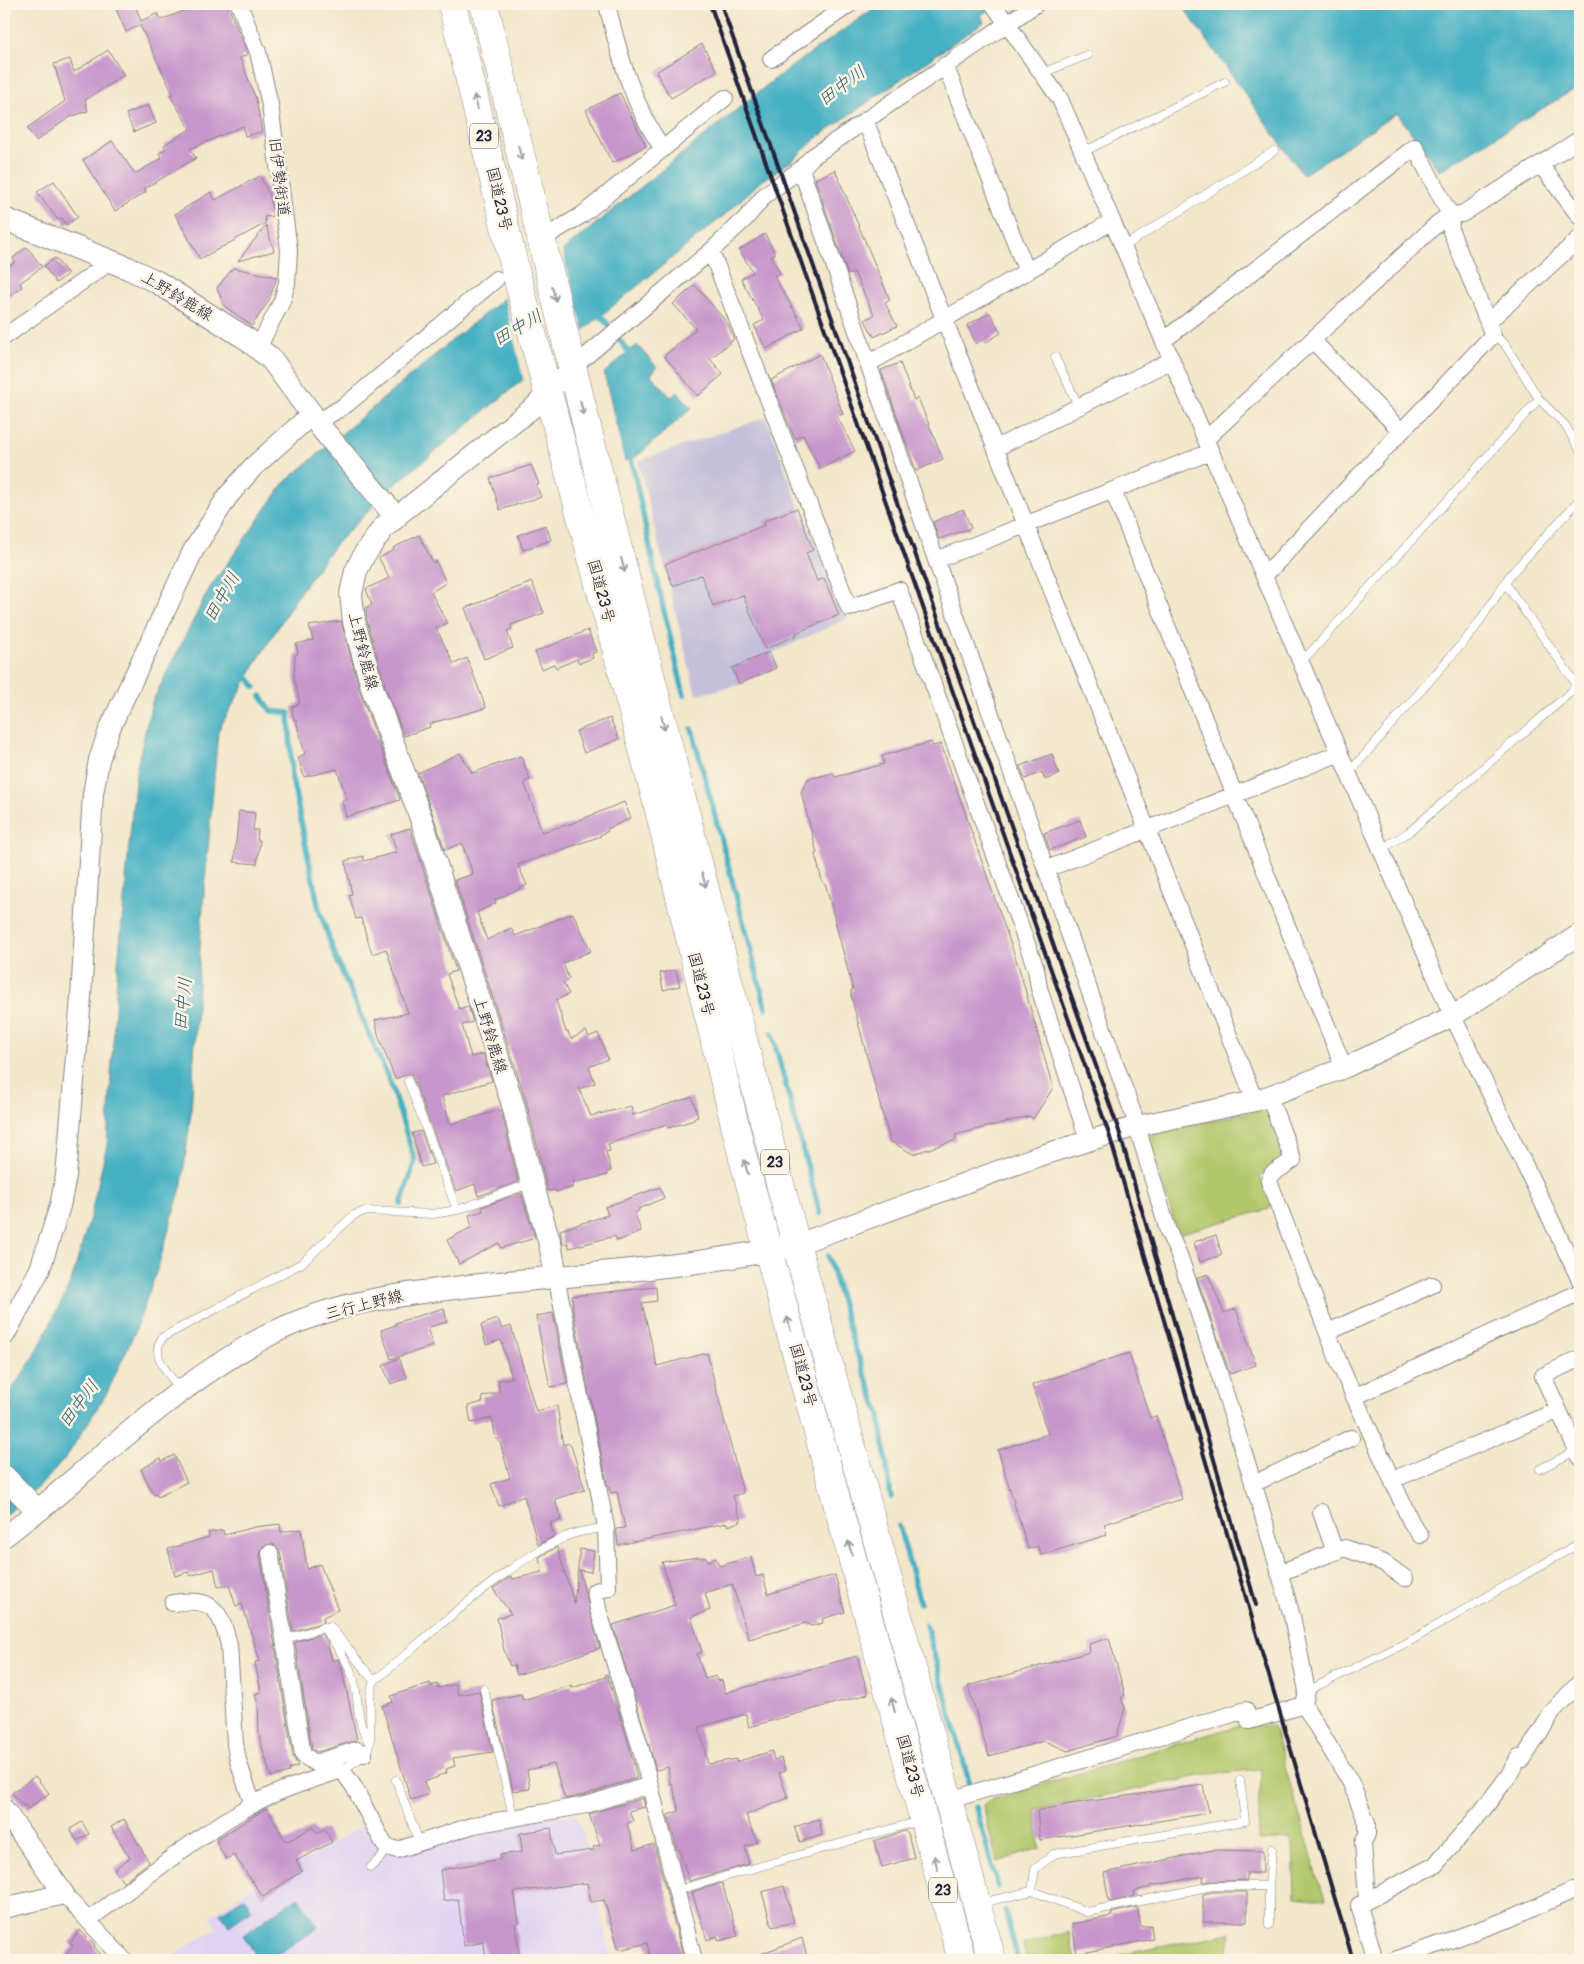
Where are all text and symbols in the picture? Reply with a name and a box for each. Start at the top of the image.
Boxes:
water label: 田中川 [814,61,870,111]
one-way arrow [471,95,480,111]
road number: 23 [470,124,498,148]
street label: 旧伊勢街道 [264,136,294,218]
one-way arrow [515,145,525,161]
street label: 国道23号 [482,165,516,233]
street label: 上野鈴鹿線 [138,267,216,325]
one-way arrow [550,286,559,302]
water label: 田中川 [489,305,547,351]
one-way arrow [578,399,587,415]
street label: 国道23号 [583,557,619,625]
one-way arrow [618,557,628,573]
water label: 田中川 [199,568,245,626]
street label: 上野鈴鹿線 [344,610,382,692]
one-way arrow [659,714,668,730]
one-way arrow [699,872,709,888]
street label: 国道23号 [683,950,719,1018]
water label: 田中川 [169,976,197,1032]
street label: 上野鈴鹿線 [469,994,511,1076]
road number: 23 [761,1150,789,1174]
one-way arrow [740,1160,750,1176]
street label: 三行上野線 [323,1286,405,1324]
one-way arrow [784,1316,793,1332]
street label: 国道23号 [785,1341,821,1409]
water label: 田中川 [54,1376,104,1432]
one-way arrow [845,1541,854,1557]
one-way arrow [888,1697,897,1713]
street label: 国道23号 [892,1732,928,1800]
one-way arrow [931,1855,940,1871]
road number: 23 [929,1878,957,1902]

